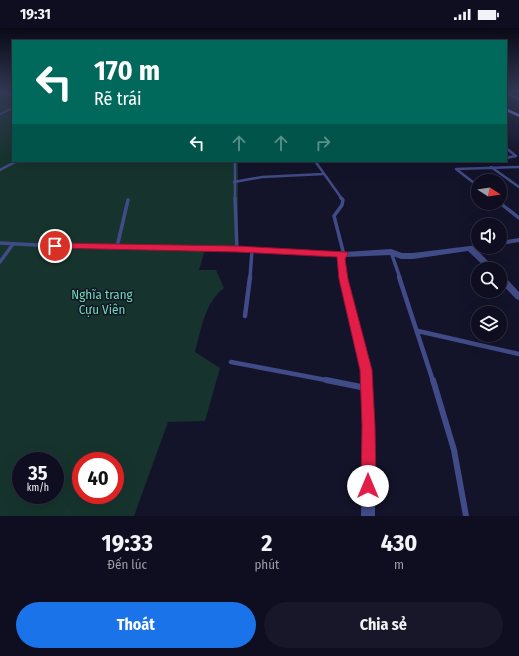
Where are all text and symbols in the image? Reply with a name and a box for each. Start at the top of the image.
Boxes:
text: 19:31 [20,5,51,23]
text: 170 m [94,54,160,87]
icon: left [28,56,80,108]
text: Rẽ trái [94,88,142,110]
icon: left [186,132,208,154]
icon: ahead [228,132,250,154]
icon: ahead [270,132,292,154]
icon: right [312,132,334,154]
north arrow [471,174,507,210]
map controls [471,174,507,342]
button: sound [471,218,507,254]
pin [38,229,72,263]
icon: arrive [44,235,66,257]
button: search [471,262,507,298]
park label: Nghĩa trang Cựu Viên [71,287,134,317]
button: layers [471,306,507,342]
speed limit sign: 40 [72,452,124,504]
text: 35 [28,461,48,485]
position arrow [347,465,389,507]
text: km/h [27,482,49,494]
text: 19:33 [102,529,153,557]
text: 2 [261,529,272,557]
text: 430 [381,529,417,557]
text: Đến lúc [107,557,147,572]
text: phút [254,557,279,572]
text: m [394,557,404,572]
button: Thoát [16,602,256,648]
button: Chia sẻ [264,602,503,648]

